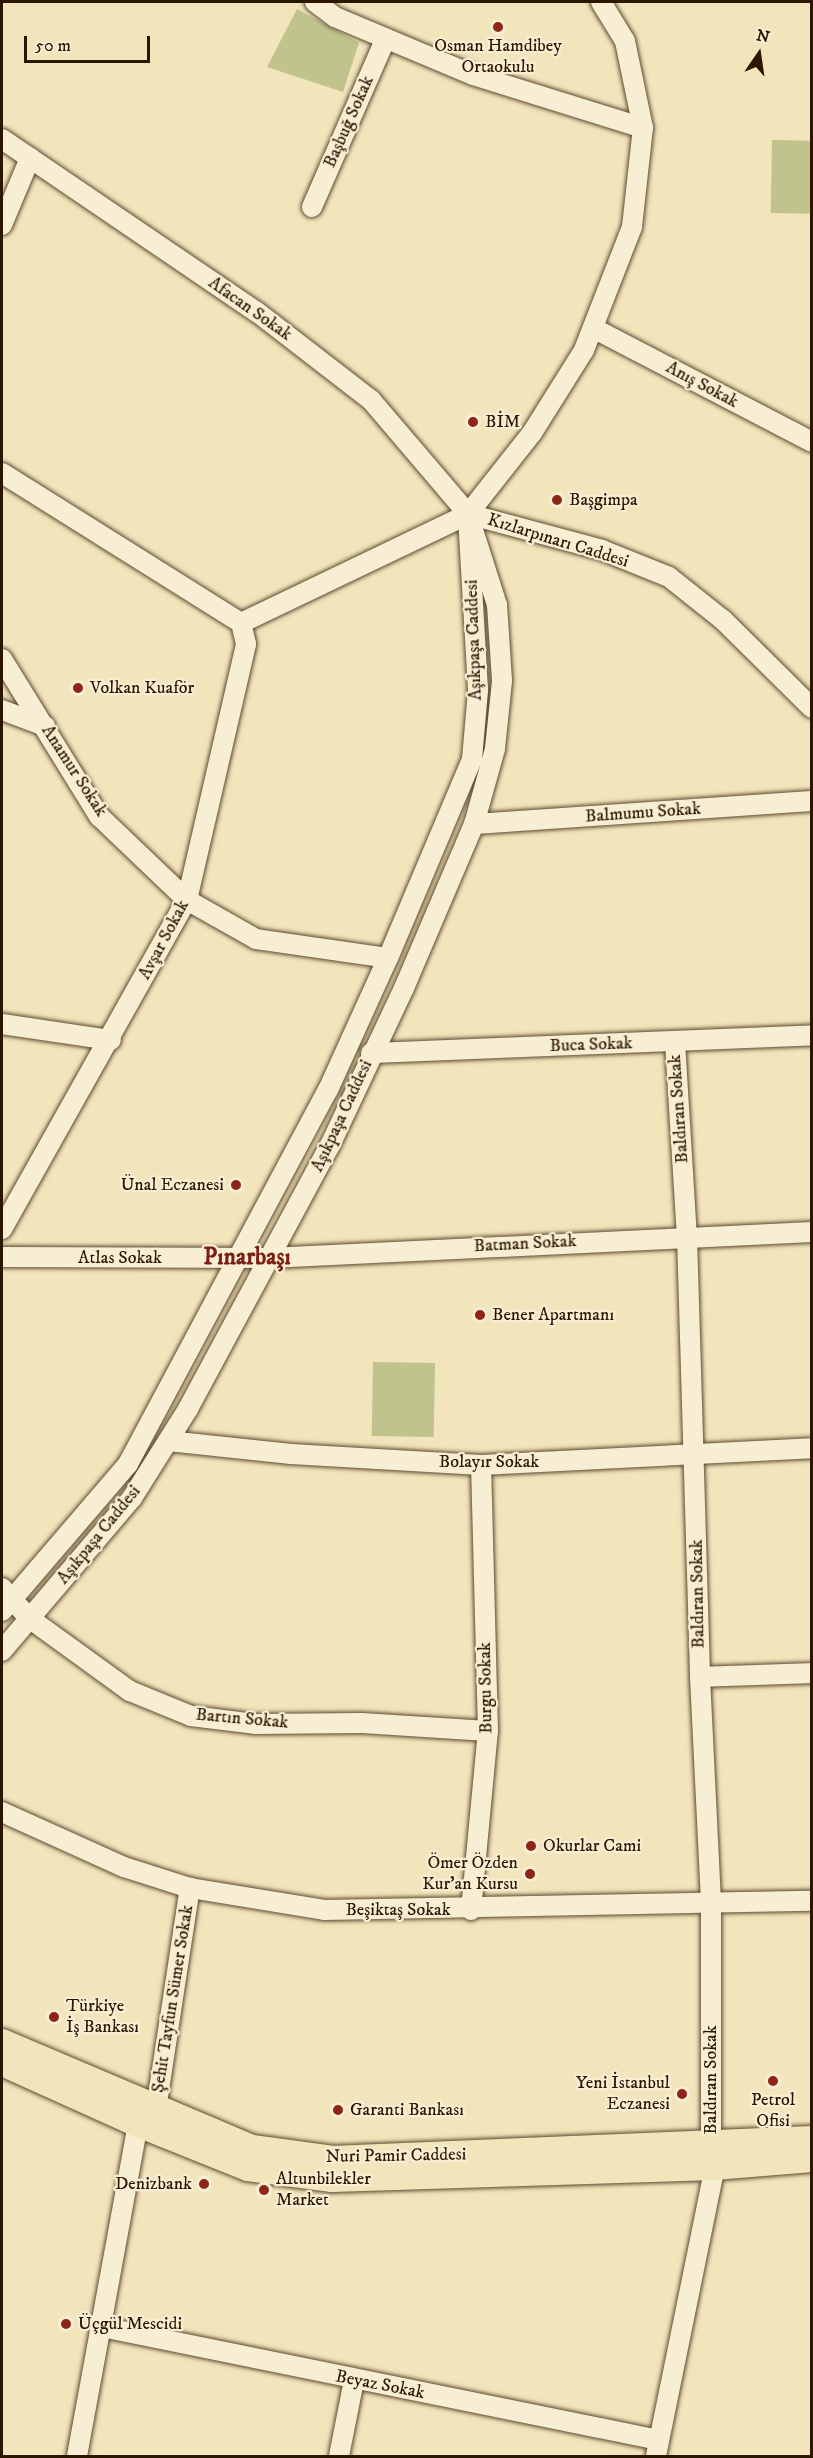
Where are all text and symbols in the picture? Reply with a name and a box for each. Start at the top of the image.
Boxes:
marker: Osman Hamdibey Ortaokulu [491,20,505,34]
scale bar [27,24,153,62]
north arrow [729,24,789,84]
text: N [754,25,772,48]
text: 50 m [35,35,71,57]
place label: Osman Hamdibey Ortaokulu [434,36,562,78]
street label: Başbuğ Sokak [319,73,379,171]
street label: Afacan Sokak [204,272,296,346]
street label: Anış Sokak [662,357,742,413]
place label: BİM [485,411,520,433]
marker: BİM [466,415,480,429]
place label: Başgimpa [569,489,638,511]
marker: Başgimpa [550,493,564,507]
street label: Kızlarpınarı Caddesi [485,509,631,573]
street label: Aşıkpaşa Caddesi [461,579,487,701]
place label: Volkan Kuaför [90,677,194,699]
marker: Volkan Kuaför [71,681,85,695]
street label: Anamur Sokak [36,721,112,821]
street label: Balmumu Sokak [584,798,702,828]
street label: Avşar Sokak [134,897,194,983]
street label: Buca Sokak [549,1033,633,1057]
street label: Baldıran Sokak [664,1054,694,1164]
street label: Aşıkpaşa Caddesi [307,1057,377,1175]
place label: Ünal Eczanesi [121,1174,224,1196]
marker: Ünal Eczanesi [229,1178,243,1192]
street label: Batman Sokak [473,1231,577,1257]
district label: Pınarbaşı [203,1244,291,1272]
street label: Atlas Sokak [78,1247,162,1269]
place label: Bener Apartmanı [492,1304,614,1326]
marker: Bener Apartmanı [473,1308,487,1322]
street label: Bolayır Sokak [439,1451,539,1473]
street label: Aşıkpaşa Caddesi [53,1481,145,1589]
street label: Baldıran Sokak [686,1539,710,1649]
street label: Burgu Sokak [474,1642,498,1734]
street label: Bartın Sokak [195,1704,289,1734]
place label: Okurlar Cami [543,1835,641,1857]
marker: Okurlar Cami [524,1839,538,1853]
place label: Ömer Özden Kur'an Kursu [422,1853,518,1896]
marker: Ömer Özden Kur'an Kursu [523,1867,537,1881]
street label: Beşiktaş Sokak [345,1899,451,1921]
street label: Şehit Tayfun Sümer Sokak [148,1904,198,2094]
place label: Türkiye İş Bankası [66,1996,139,2038]
marker: Türkiye İş Bankası [47,2010,61,2024]
street label: Baldıran Sokak [700,2025,722,2135]
place label: Yeni İstanbul Eczanesi [576,2073,670,2116]
marker: Petrol Ofisi [766,2074,780,2088]
marker: Yeni İstanbul Eczanesi [675,2087,689,2101]
place label: Petrol Ofisi [751,2090,795,2132]
place label: Garanti Bankası [350,2099,464,2121]
marker: Garanti Bankası [331,2103,345,2117]
street label: Nuri Pamir Caddesi [325,2144,467,2168]
place label: Altunbilekler Market [276,2169,371,2212]
place label: Denizbank [115,2173,192,2195]
marker: Denizbank [197,2177,211,2191]
marker: Altunbilekler Market [257,2183,271,2197]
place label: Üçgül Mescidi [78,2313,182,2335]
marker: Üçgül Mescidi [59,2317,73,2331]
street label: Beyaz Sokak [334,2366,426,2404]

